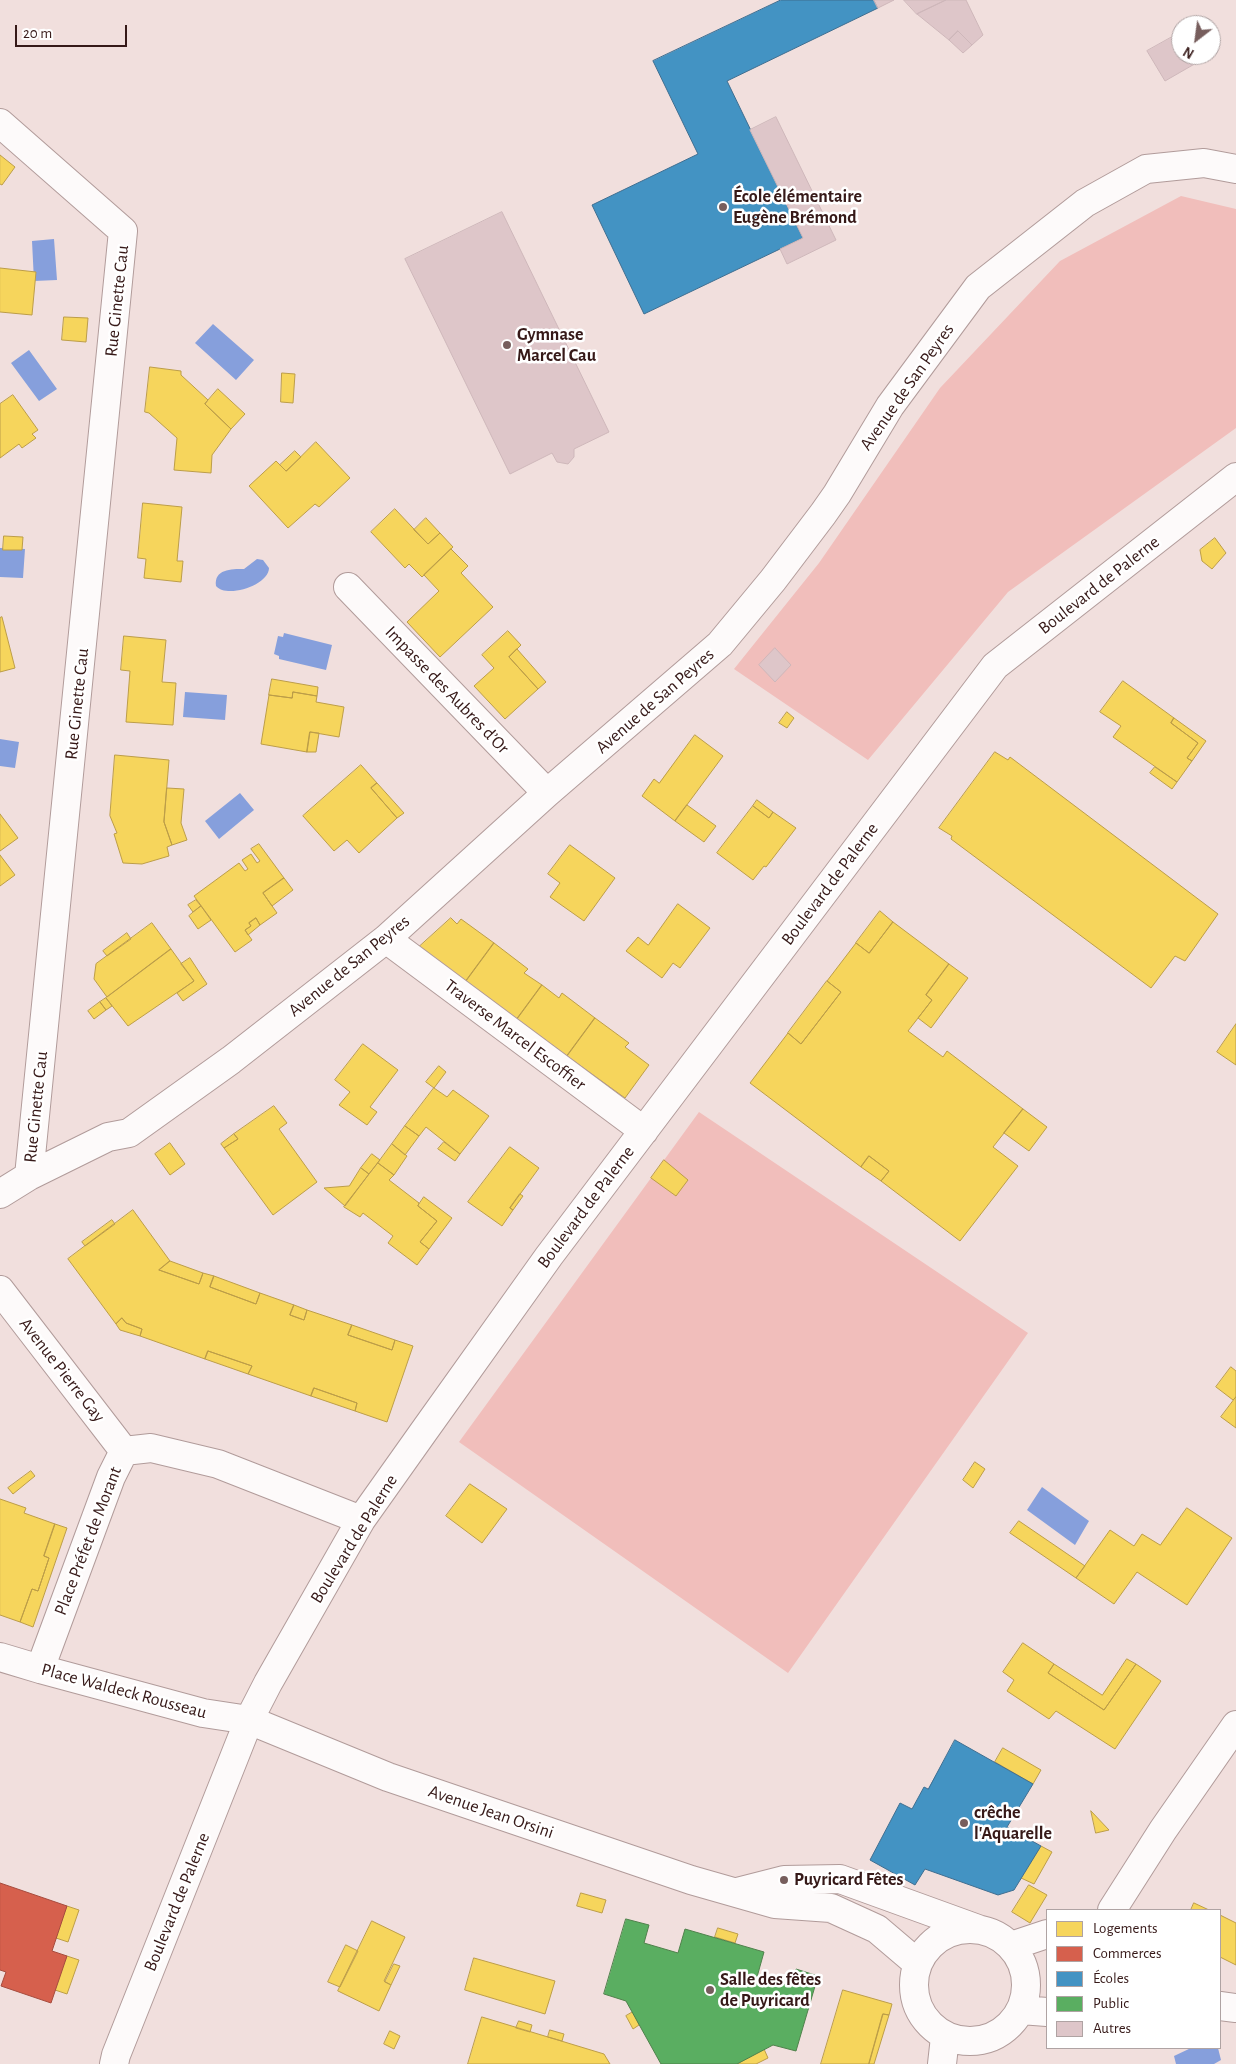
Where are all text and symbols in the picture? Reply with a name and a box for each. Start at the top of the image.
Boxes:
scale bar [18,15,130,47]
north arrow [1171,15,1221,65]
text: 20 m [23,26,52,41]
text: N [1181,44,1197,61]
place label: École élémentaire Eugène Brémond [733,186,862,228]
marker: École élémentaire Eugène Brémond [717,201,729,213]
street label: Rue Ginette Cau [100,244,134,358]
street label: Avenue de San Peyres [855,319,959,455]
place label: Gymnase Marcel Cau [517,324,596,366]
marker: Gymnase Marcel Cau [501,339,513,351]
street label: Boulevard de Palerne [1034,531,1164,639]
street label: Impasse des Aubres d’Or [380,621,514,759]
street label: Avenue de San Peyres [591,644,719,758]
street label: Rue Ginette Cau [60,647,94,761]
street label: Boulevard de Palerne [777,819,883,949]
street label: Avenue de San Peyres [284,910,414,1022]
street label: Traverse Marcel Escoffier [440,975,590,1095]
street label: Rue Ginette Cau [19,1050,53,1164]
street label: Boulevard de Palerne [533,1142,639,1272]
street label: Avenue Pierre Gay [14,1313,110,1427]
street label: Place Préfet de Morant [50,1464,126,1618]
street label: Boulevard de Palerne [306,1471,402,1607]
street label: Place Waldeck Rousseau [39,1659,209,1723]
street label: Avenue Jean Orsini [425,1780,557,1844]
place label: crêche l'Aquarelle [974,1802,1052,1845]
marker: crêche l'Aquarelle [958,1817,970,1829]
street label: Boulevard de Palerne [139,1829,215,1975]
place label: Puyricard Fêtes [794,1869,903,1891]
marker: Puyricard Fêtes [778,1874,790,1886]
legend [1046,1909,1221,2049]
text: Logements [1093,1921,1158,1936]
text: Commerces [1093,1946,1162,1961]
place label: Salle des fêtes de Puyricard [720,1969,821,2012]
text: Écoles [1093,1971,1129,1986]
marker: Salle des fêtes de Puyricard [704,1984,716,1996]
text: Public [1093,1996,1129,2011]
text: Autres [1093,2021,1131,2036]

